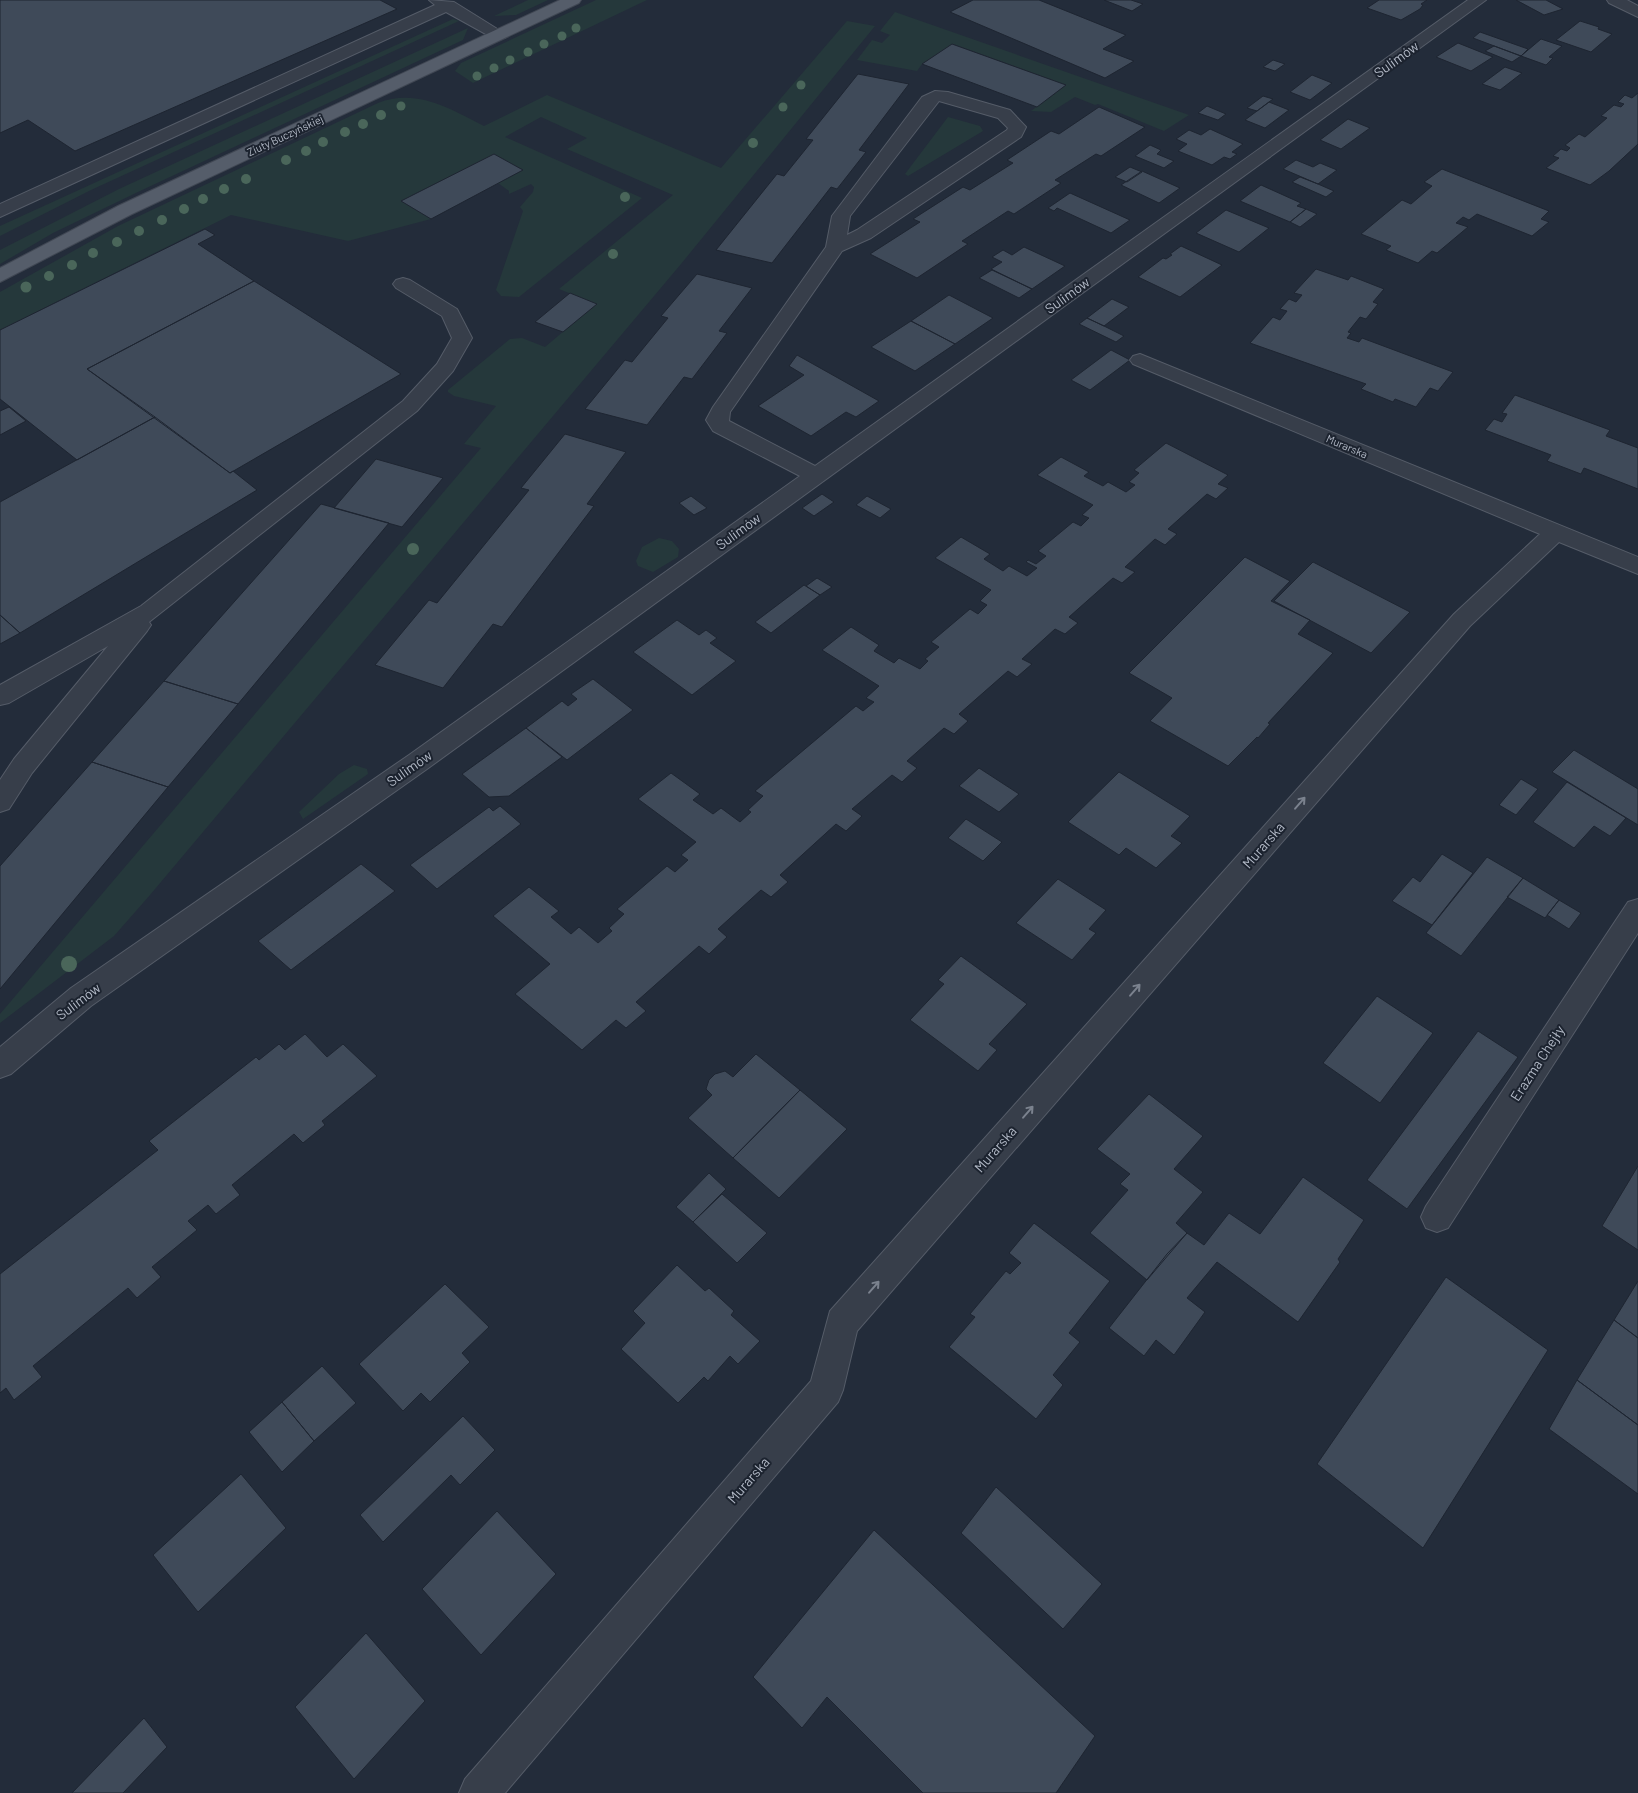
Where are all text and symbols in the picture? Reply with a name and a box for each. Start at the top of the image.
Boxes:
street label: Sulimów [1370,37,1422,81]
street label: Ziuty Buczyńskiej [245,112,325,158]
street label: Sulimów [1041,273,1093,317]
street label: Murarska [1324,431,1370,461]
street label: Sulimów [712,509,764,553]
street label: Sulimów [383,746,435,790]
one-way arrow [1295,796,1306,809]
street label: Murarska [1238,818,1288,872]
street label: Sulimów [52,979,104,1023]
one-way arrow [1129,984,1141,997]
street label: Erazma Chejły [1506,1022,1568,1104]
one-way arrow [1022,1106,1033,1119]
street label: Murarska [970,1122,1020,1176]
one-way arrow [868,1280,880,1293]
street label: Murarska [723,1453,773,1507]

